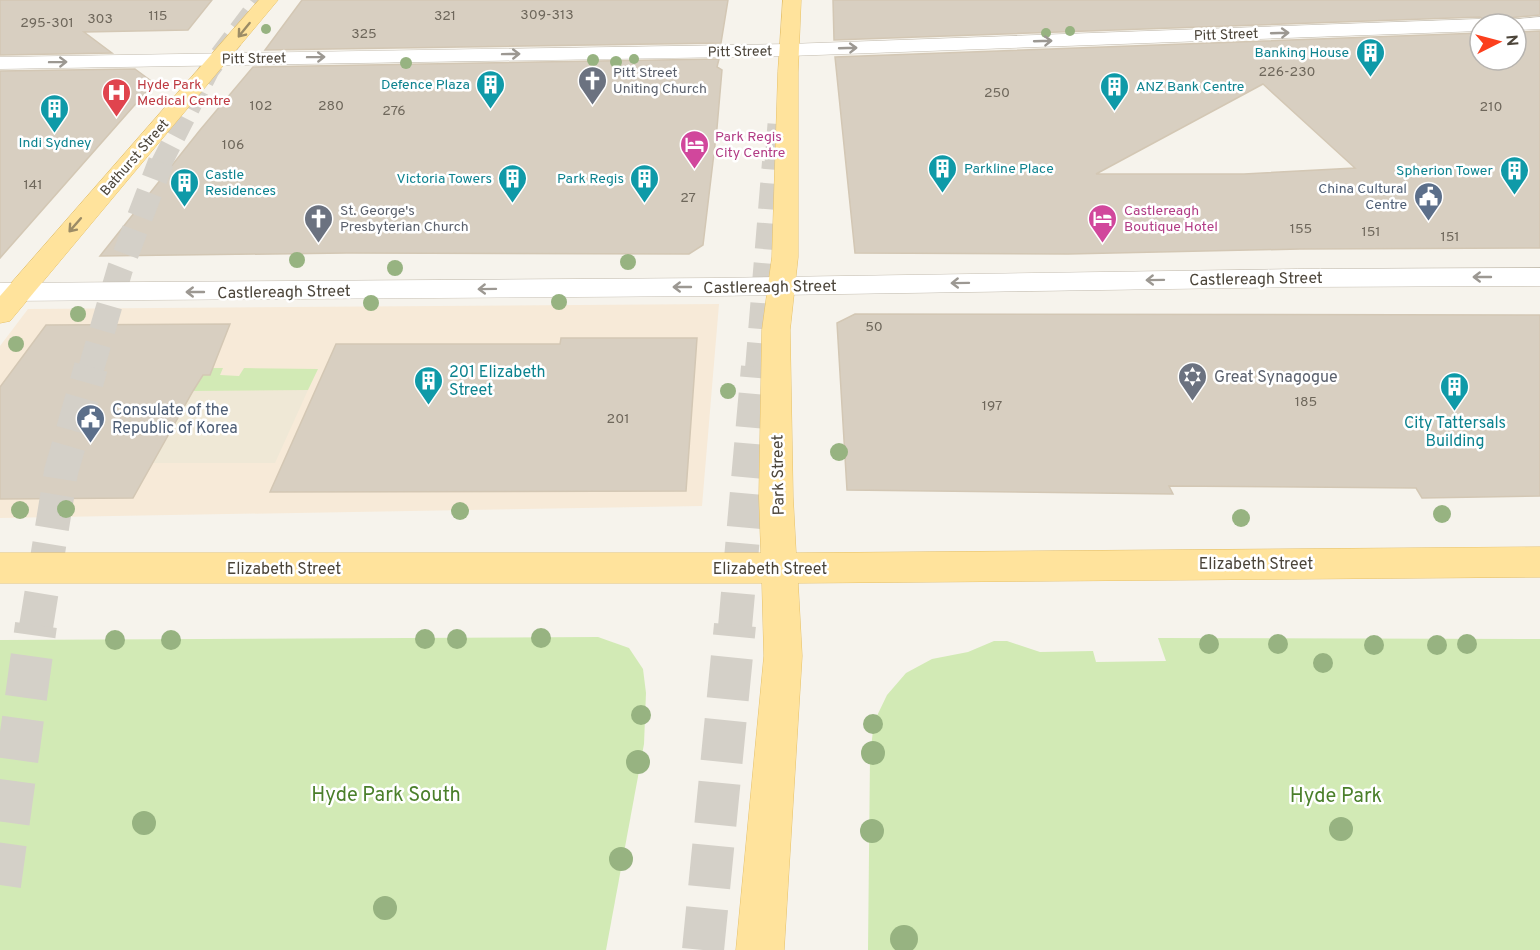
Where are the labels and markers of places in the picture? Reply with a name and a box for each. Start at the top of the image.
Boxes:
building icon: Banking House [1354,36,1386,78]
place label: Banking House [1255,45,1349,62]
church icon: Pitt Street Uniting Church [576,64,608,106]
place label: Pitt Street Uniting Church [613,65,707,98]
building icon: Defence Plaza [475,68,507,110]
building icon: ANZ Bank Centre [1099,70,1131,112]
hospital icon: Hyde Park Medical Centre [100,76,132,118]
place label: Hyde Park Medical Centre [137,77,231,110]
place label: Defence Plaza [381,77,470,94]
place label: ANZ Bank Centre [1136,79,1244,96]
building icon: Indi Sydney [39,92,71,134]
hotel icon: Park Regis City Centre [678,128,710,170]
place label: Park Regis City Centre [715,129,785,162]
place label: Indi Sydney [19,135,91,152]
building icon: Parkline Place [927,152,959,194]
building icon: Spherion Tower [1498,154,1530,196]
place label: Parkline Place [964,161,1054,178]
building icon: Victoria Towers [497,162,529,204]
building icon: Park Regis [629,162,661,204]
place label: Spherion Tower [1396,163,1494,180]
building icon: Castle Residences [168,166,200,208]
place label: Castle Residences [205,167,276,200]
place label: Victoria Towers [397,171,492,188]
place label: Park Regis [557,171,624,188]
public building icon: China Cultural Centre [1412,180,1444,222]
place label: China Cultural Centre [1318,181,1407,214]
church icon: St. George's Presbyterian Church [303,202,335,244]
hotel icon: Castlereagh Boutique Hotel [1087,202,1119,244]
place label: St. George's Presbyterian Church [340,203,469,236]
place label: Castlereagh Boutique Hotel [1124,203,1218,236]
synagogue icon: Great Synagogue [1177,360,1209,402]
place label: 201 Elizabeth Street [449,363,546,401]
building icon: 201 Elizabeth Street [412,364,444,406]
place label: Great Synagogue [1214,368,1338,388]
building icon: City Tattersals Building [1439,370,1471,412]
place label: Consulate of the Republic of Korea [112,401,238,439]
public building icon: Consulate of the Republic of Korea [75,402,107,444]
place label: City Tattersals Building [1404,414,1506,452]

